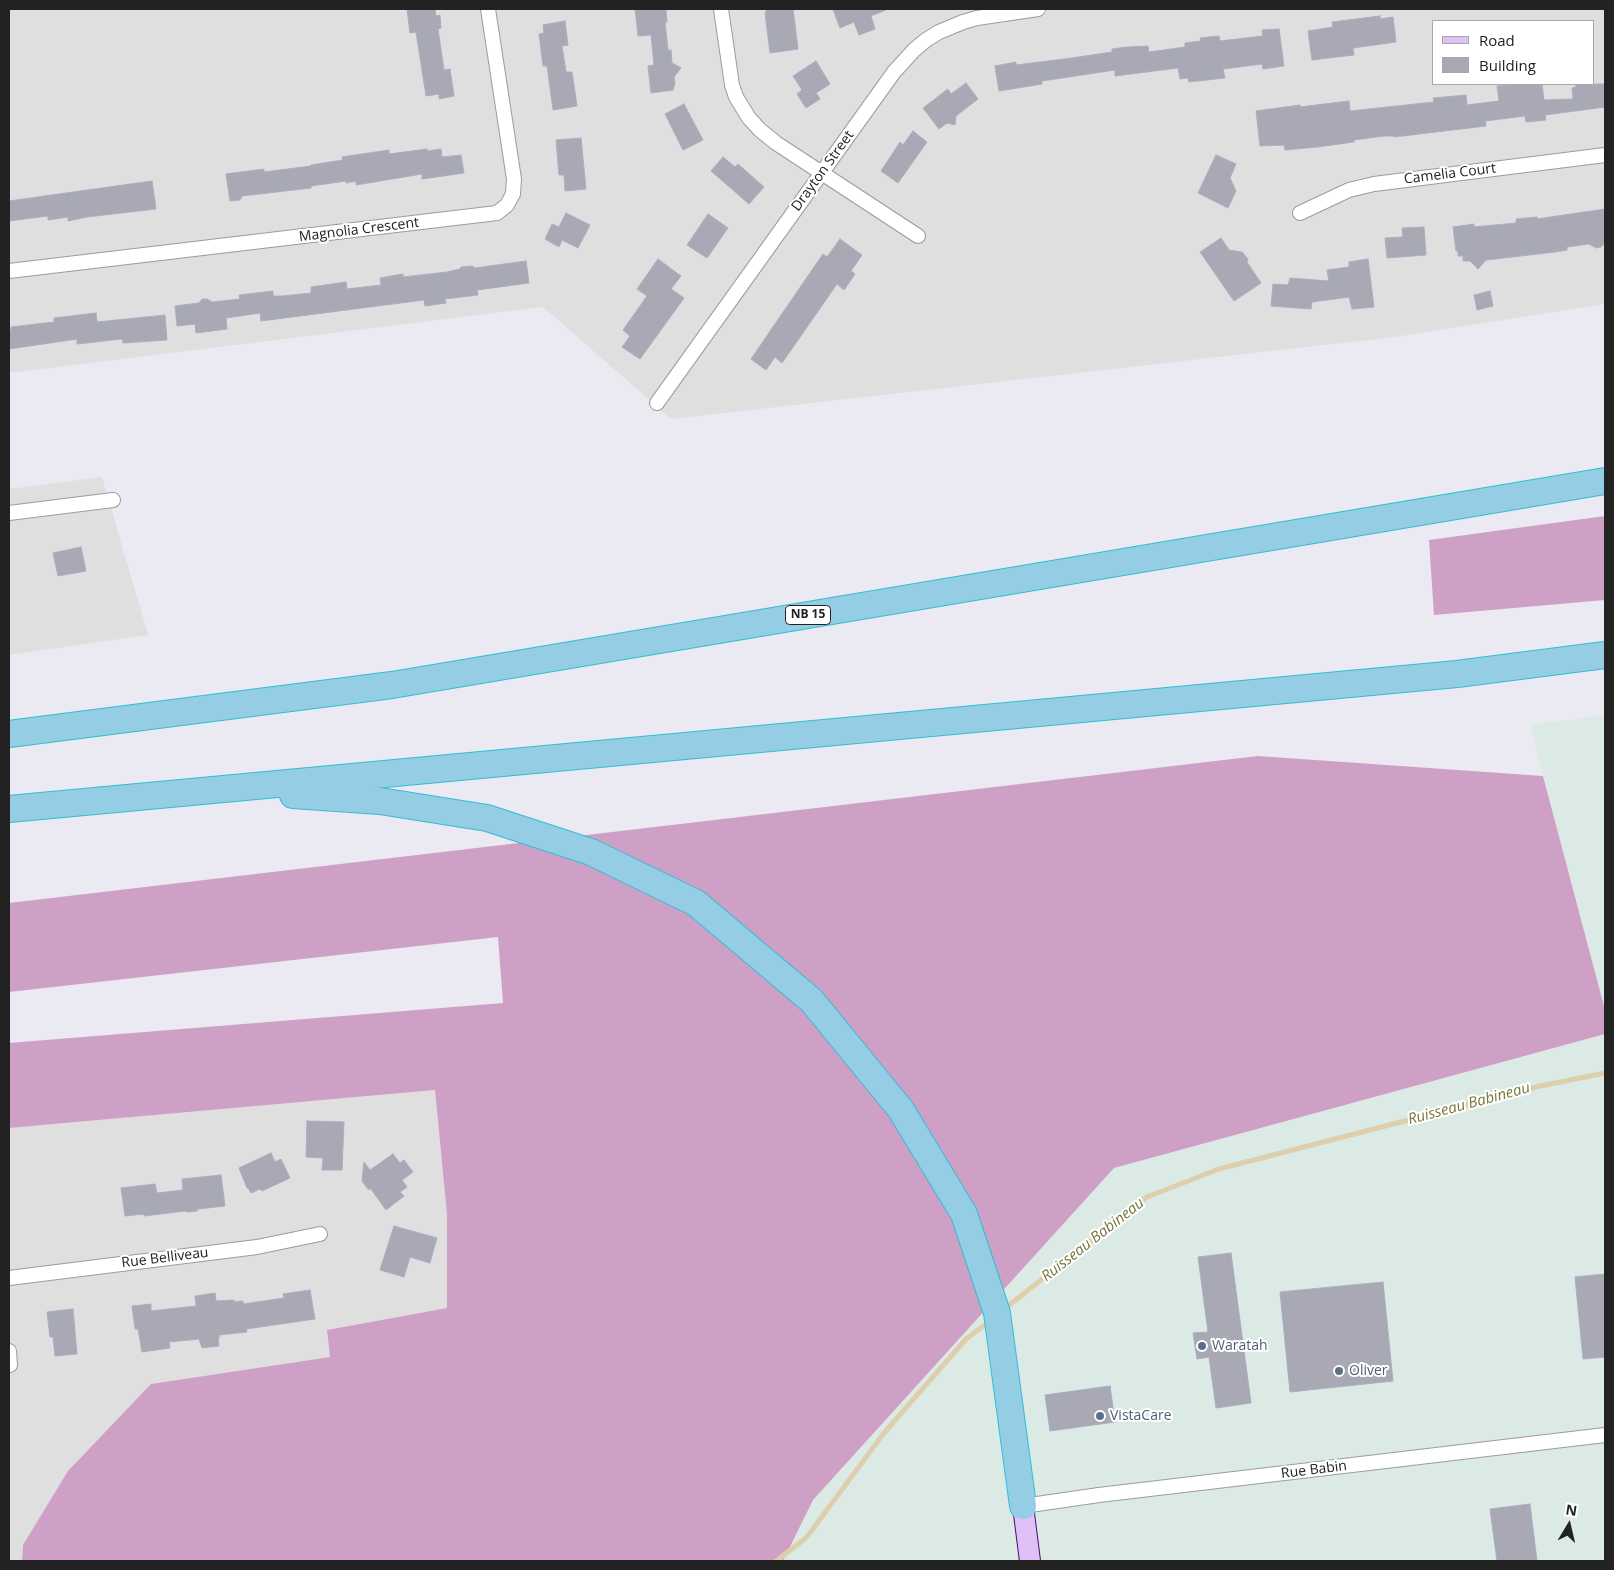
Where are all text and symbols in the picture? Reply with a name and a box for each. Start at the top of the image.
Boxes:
legend [1432,20,1594,85]
text: Road [1479,30,1515,50]
text: Building [1479,55,1536,75]
street label: Drayton Street [788,127,858,215]
street label: Camelia Court [1403,160,1497,188]
street label: Magnolia Crescent [298,214,420,246]
road number: NB 15 [786,606,830,624]
water label: Ruisseau Babineau [1406,1079,1532,1129]
water label: Ruisseau Babineau [1038,1194,1148,1286]
street label: Rue Belliveau [121,1244,209,1272]
place label: Waratah [1212,1338,1268,1354]
marker: Waratah [1196,1340,1208,1352]
place label: Oliver [1349,1363,1388,1379]
marker: Oliver [1333,1365,1345,1377]
place label: VistaCare [1110,1408,1172,1424]
marker: VistaCare [1094,1410,1106,1422]
street label: Rue Babin [1280,1458,1348,1482]
text: N [1564,1499,1579,1520]
north arrow [1544,1500,1594,1550]

